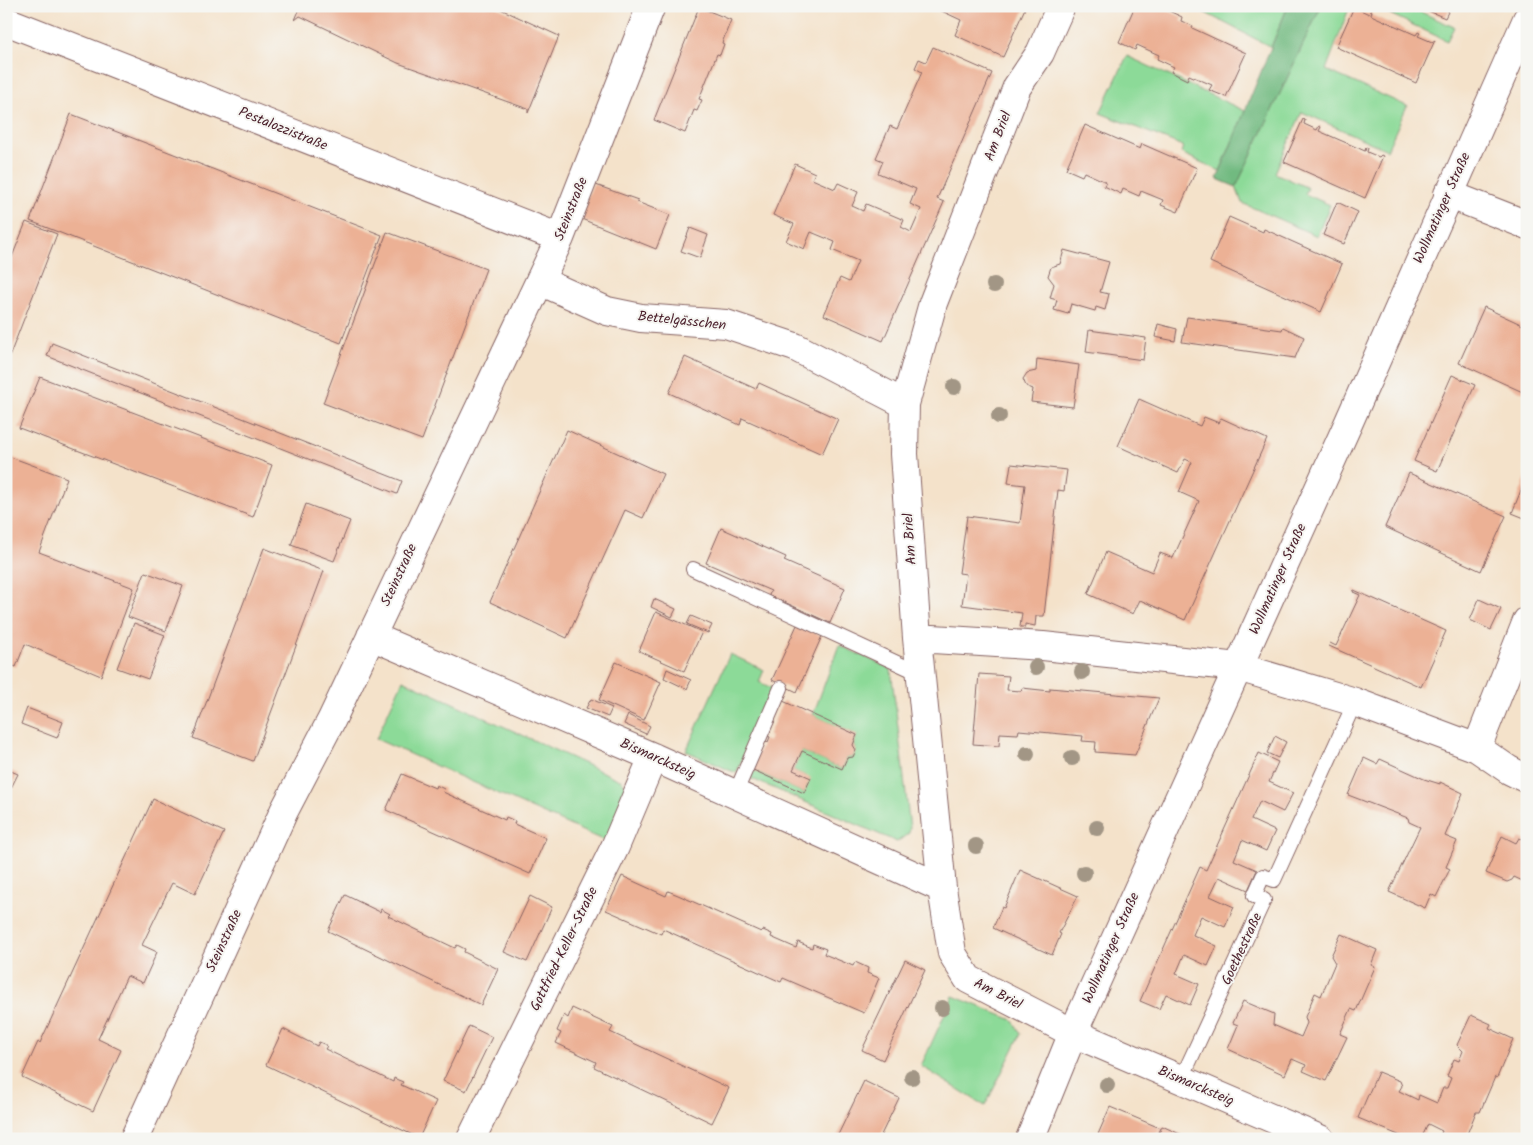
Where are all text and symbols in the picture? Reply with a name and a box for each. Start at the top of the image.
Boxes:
street label: Pestalozzistraße [235,101,332,157]
street label: Am Briel [978,107,1018,164]
street label: Wollmatinger Straße [1408,148,1477,267]
street label: Steinstraße [548,173,594,244]
street label: Bettelgässchen [637,305,727,337]
street label: Am Briel [897,512,923,566]
street label: Wollmatinger Straße [1244,519,1313,638]
street label: Steinstraße [375,539,423,610]
street label: Bismarcksteig [617,732,699,786]
street label: Gottfried-Keller-Straße [524,882,604,1015]
street label: Wollmatinger Straße [1077,888,1146,1007]
street label: Steinstraße [200,905,248,976]
street label: Goethestraße [1216,909,1269,989]
street label: Am Briel [970,972,1027,1016]
street label: Bismarcksteig [1154,1060,1238,1112]

